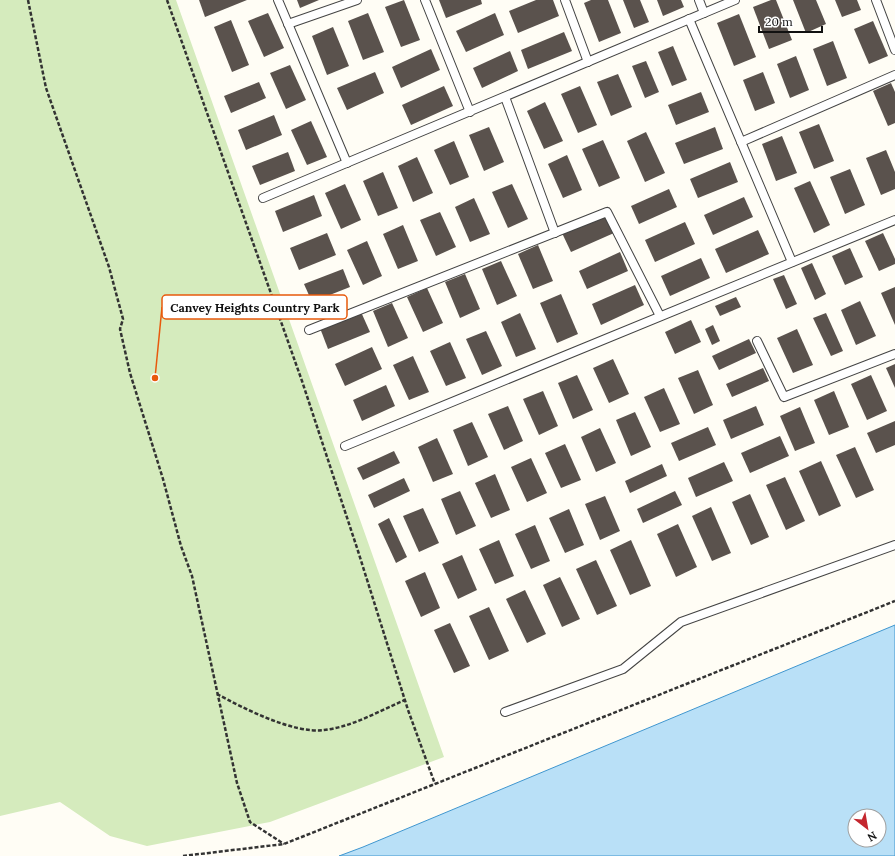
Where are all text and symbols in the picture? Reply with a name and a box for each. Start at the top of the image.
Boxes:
scale bar [759,8,822,34]
text: 20 m [765,14,793,29]
callout: Canvey Heights Country Park [162,295,347,319]
text: Canvey Heights Country Park [170,300,340,315]
north arrow [847,808,887,848]
text: N [864,828,879,845]

